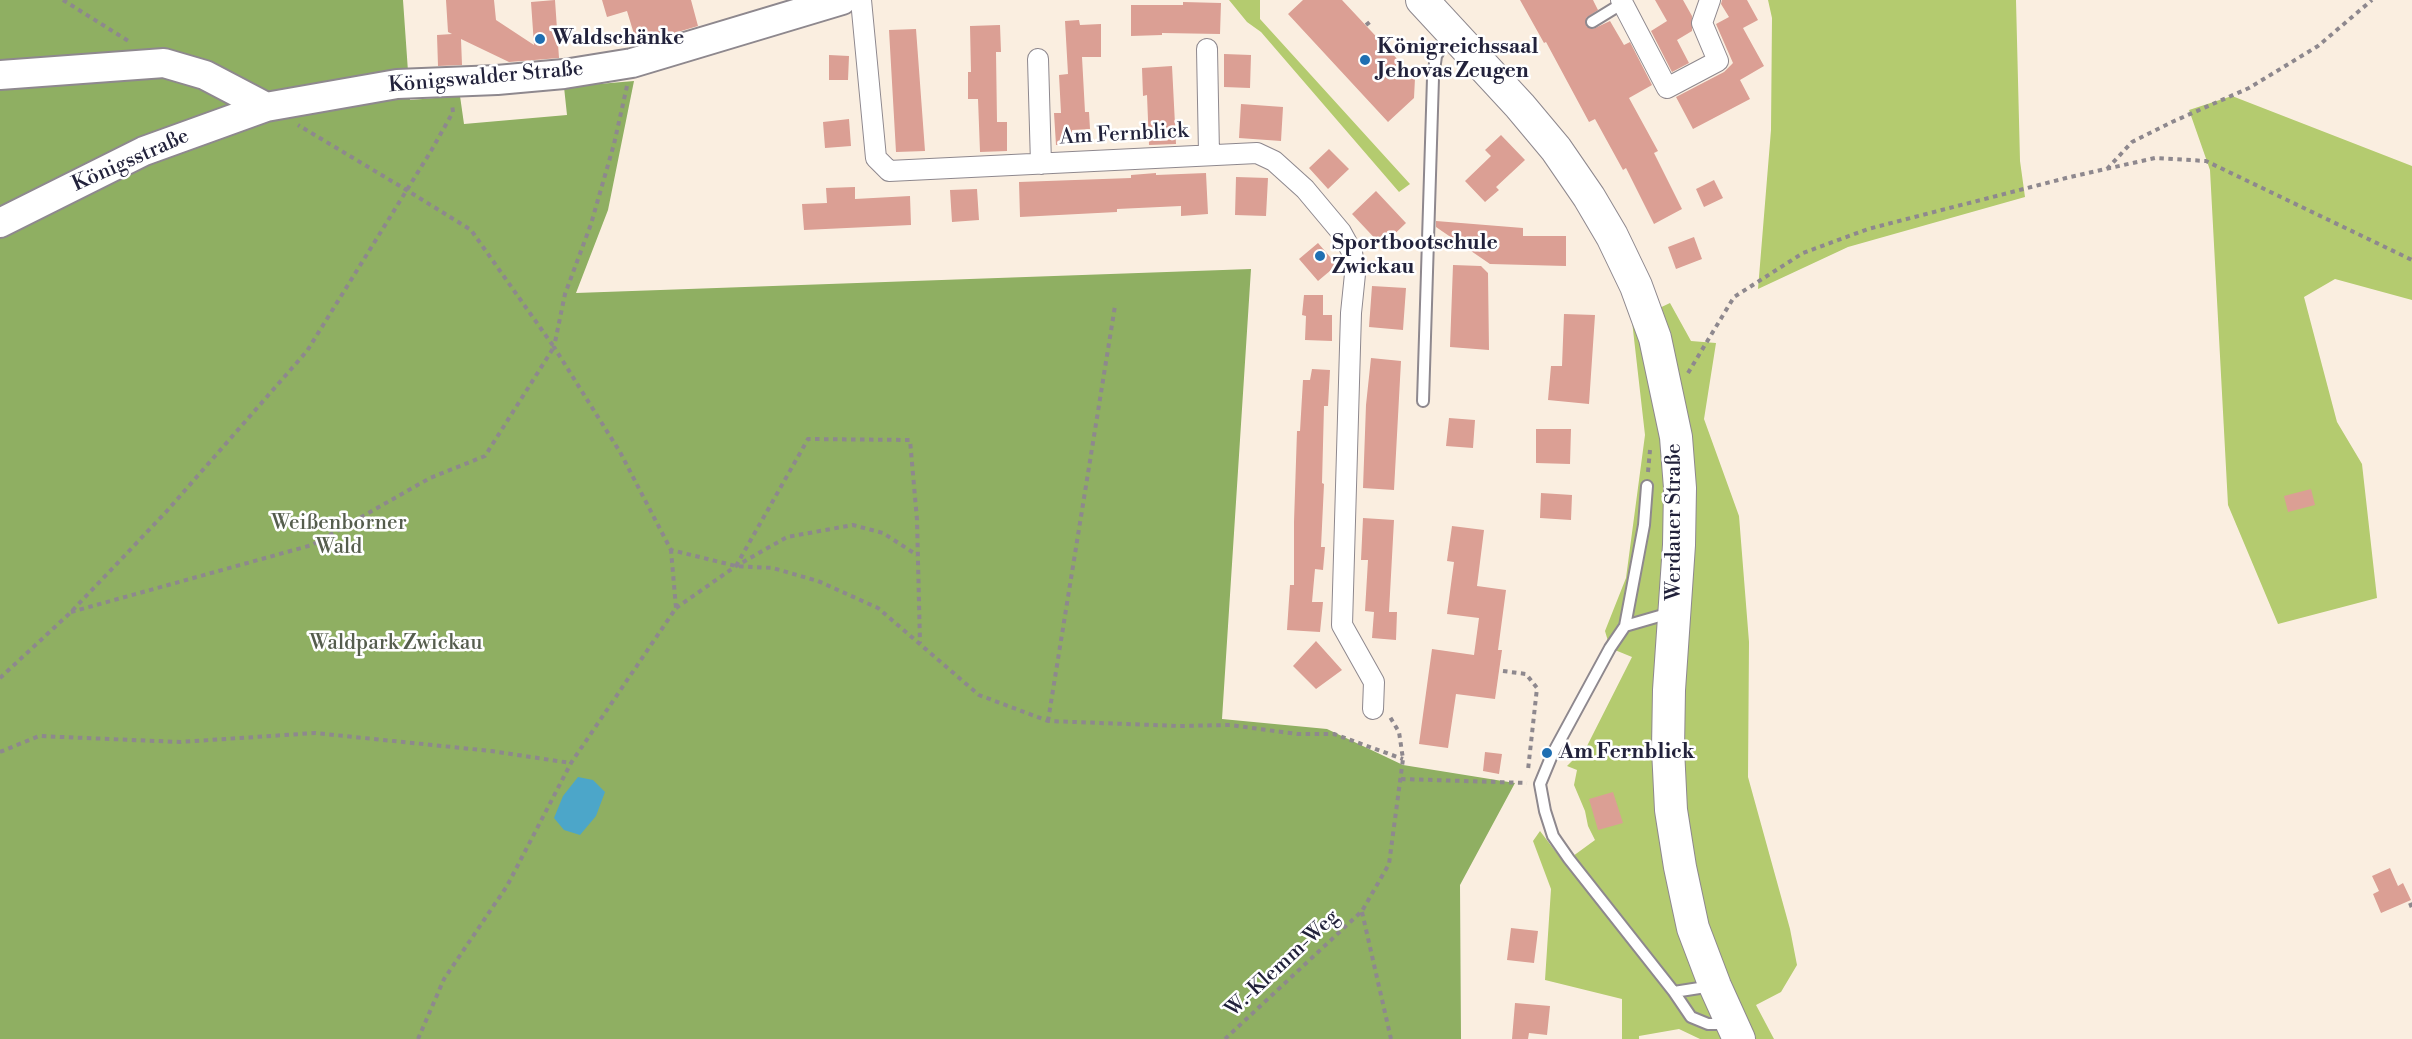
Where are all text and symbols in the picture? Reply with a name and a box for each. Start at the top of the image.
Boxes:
place label: Waldschänke [552,26,684,52]
marker: Waldschänke [533,32,547,46]
place label: Königreichssaal Jehovas Zeugen [1377,35,1538,85]
marker: Königreichssaal Jehovas Zeugen [1358,53,1372,67]
street label: Königswalder Straße [387,57,585,99]
street label: Am Fernblick [1059,119,1189,151]
street label: Königsstraße [69,124,193,198]
place label: Sportbootschule Zwickau [1332,231,1498,281]
marker: Sportbootschule Zwickau [1313,249,1327,263]
street label: Werdauer Straße [1662,443,1688,601]
park label: Weißenborner Wald [271,511,407,561]
park label: Waldpark Zwickau [310,631,482,657]
place label: Am Fernblick [1559,740,1695,766]
marker: Am Fernblick [1540,746,1554,760]
street label: W.-Klemm-Weg [1221,905,1345,1023]

